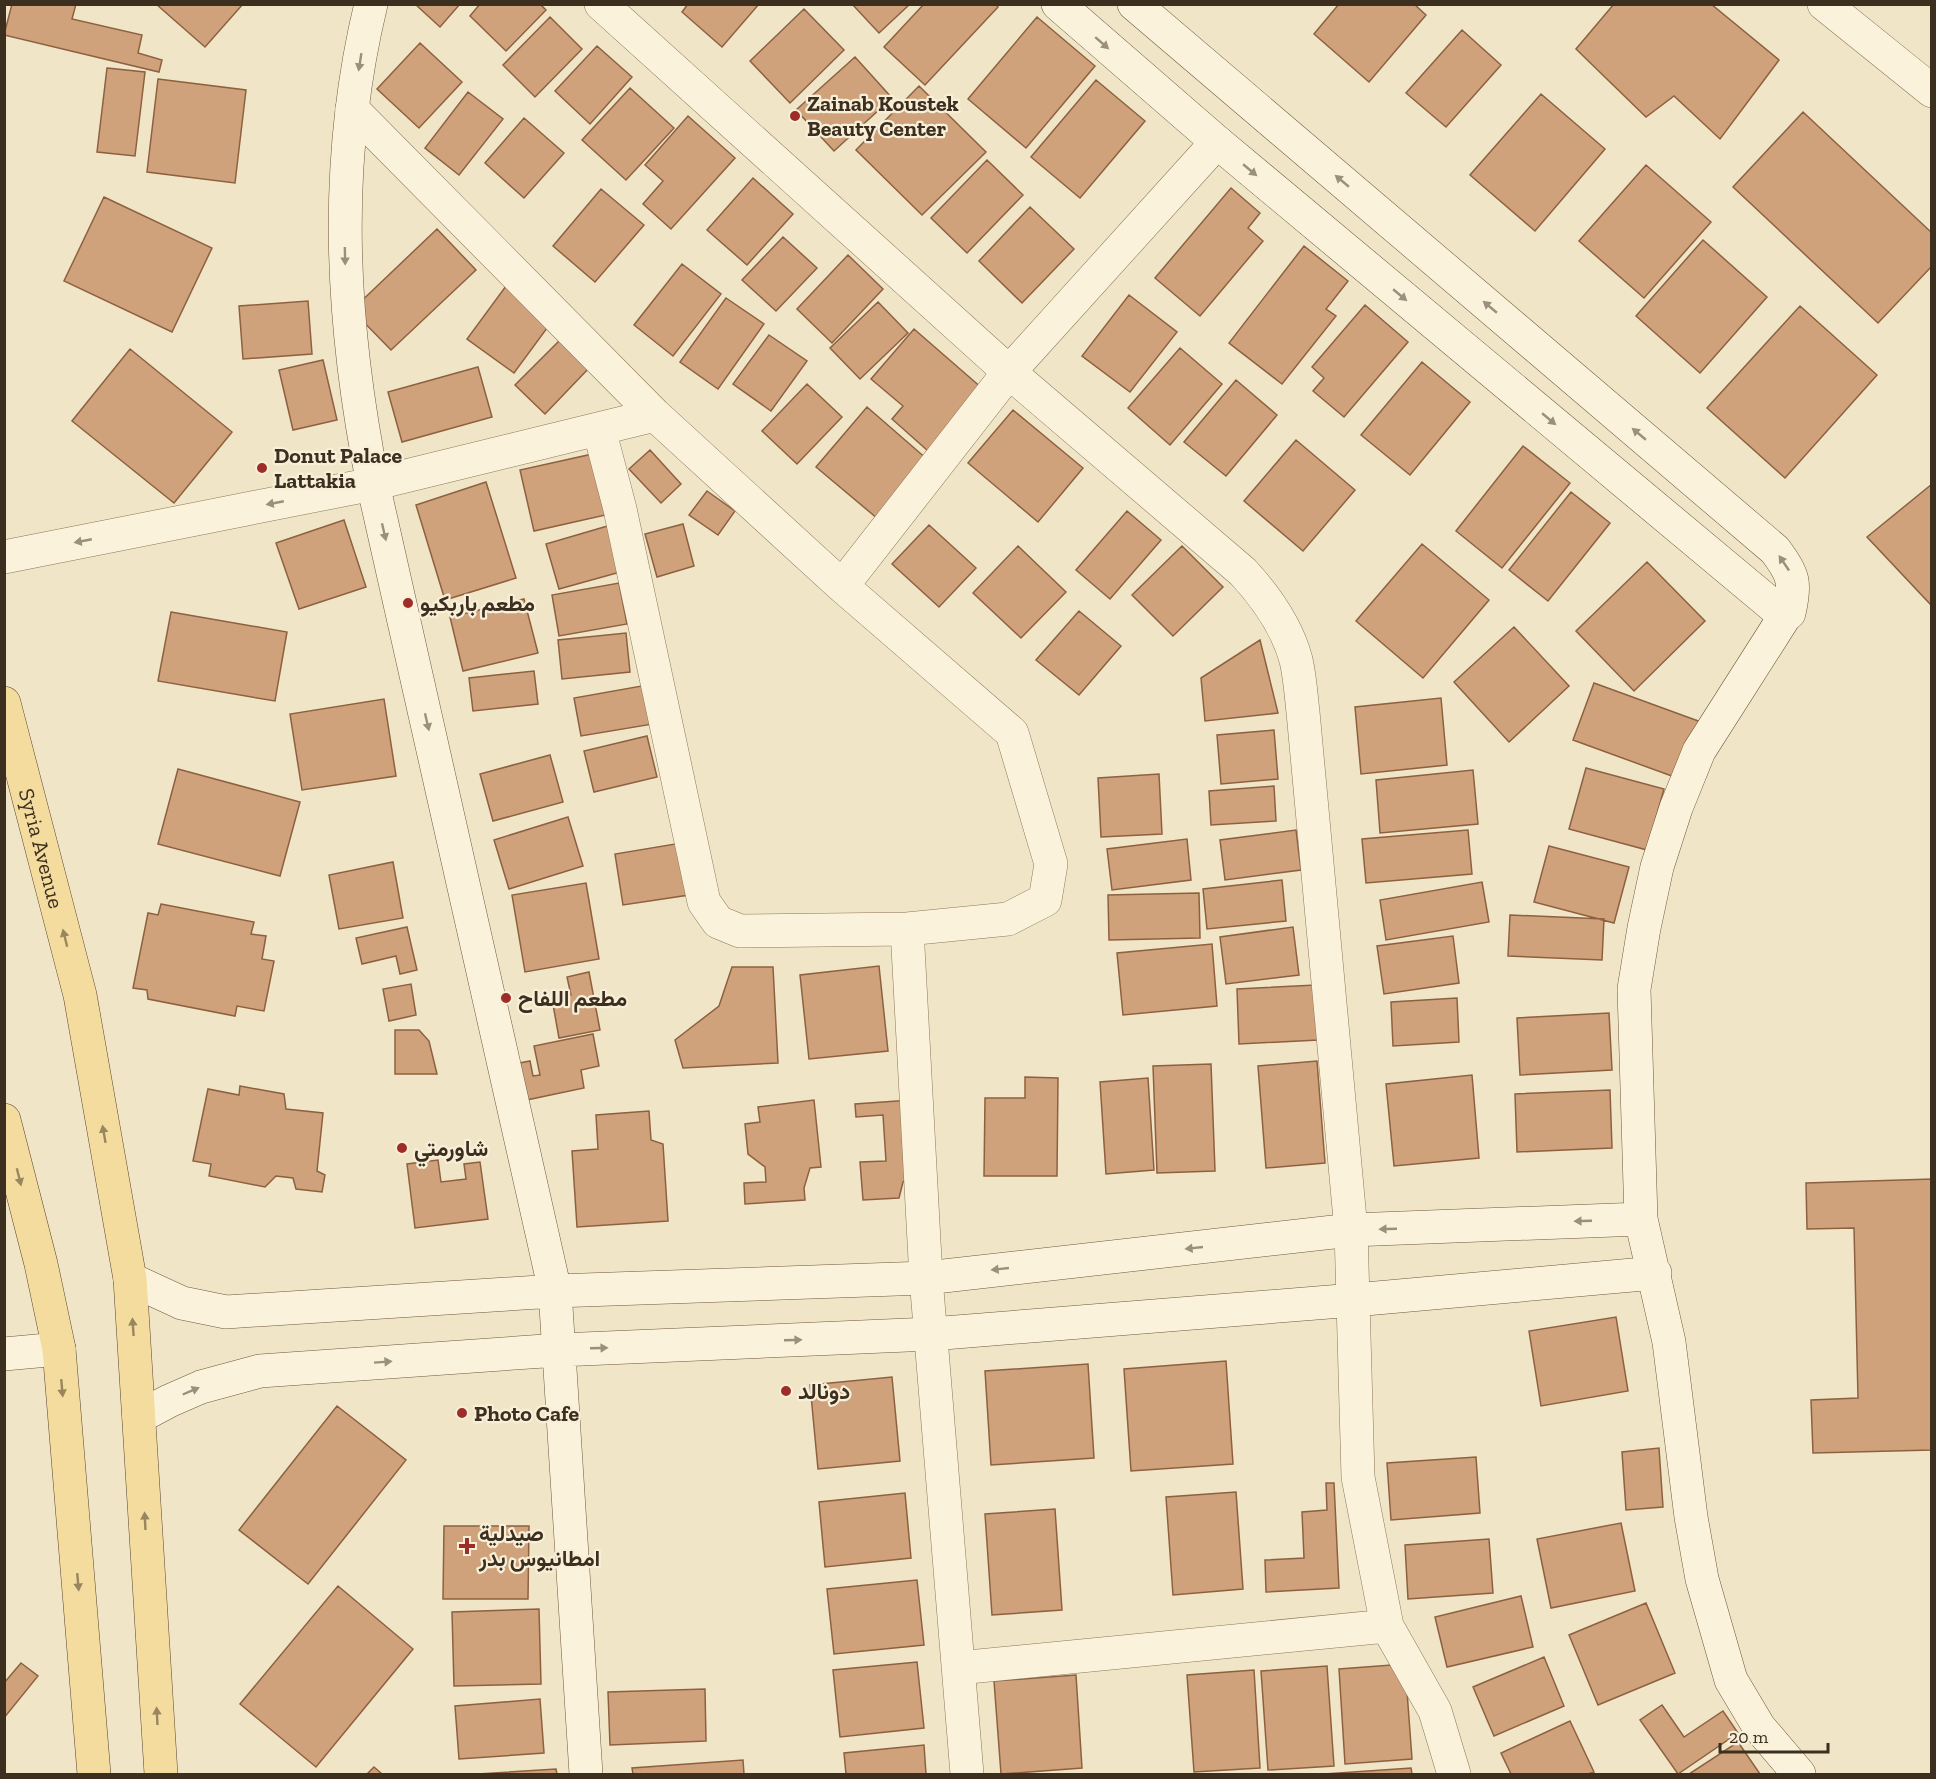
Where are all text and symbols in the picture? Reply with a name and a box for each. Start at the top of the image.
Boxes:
one-way arrow [1094,36,1109,49]
one-way arrow [355,53,364,72]
place label: Zainab Koustek Beauty Center [807,90,959,142]
marker: Zainab Koustek Beauty Center [788,109,802,123]
one-way arrow [1242,163,1258,176]
one-way arrow [1335,175,1350,188]
one-way arrow [340,246,350,265]
one-way arrow [1392,288,1408,301]
one-way arrow [1482,301,1498,314]
one-way arrow [1542,413,1557,425]
one-way arrow [1632,428,1647,441]
place label: Donut Palace Lattakia [274,442,403,494]
marker: Donut Palace Lattakia [255,461,269,475]
one-way arrow [265,499,284,508]
one-way arrow [380,522,389,541]
one-way arrow [74,537,93,546]
one-way arrow [1778,555,1790,571]
place label: مطعم باربكيو [420,590,535,618]
marker: مطعم باربكيو [401,596,415,610]
one-way arrow [422,713,432,731]
street label: Syria Avenue [13,785,70,911]
one-way arrow [60,929,69,947]
place label: مطعم اللفاح [518,985,627,1013]
marker: مطعم اللفاح [499,991,513,1005]
one-way arrow [100,1125,109,1144]
place label: شاورمتي [414,1135,488,1167]
marker: شاورمتي [395,1141,409,1155]
one-way arrow [14,1167,24,1186]
one-way arrow [1574,1217,1593,1226]
one-way arrow [1379,1224,1398,1233]
one-way arrow [1185,1243,1204,1252]
one-way arrow [991,1264,1010,1274]
one-way arrow [129,1317,138,1336]
one-way arrow [784,1335,803,1344]
one-way arrow [589,1343,608,1352]
one-way arrow [374,1358,393,1367]
one-way arrow [57,1378,67,1397]
place label: دونالد [798,1378,850,1405]
marker: دونالد [779,1384,793,1398]
one-way arrow [183,1386,201,1396]
place label: Photo Cafe [474,1400,580,1427]
marker: Photo Cafe [455,1406,469,1420]
one-way arrow [141,1512,150,1531]
place label: صيدلية امطانيوس بدر [478,1520,600,1572]
marker: صيدلية امطانيوس بدر [460,1539,474,1553]
one-way arrow [74,1573,83,1592]
one-way arrow [153,1707,162,1726]
scale bar [1720,1716,1828,1754]
text: 20 m [1729,1726,1769,1748]

